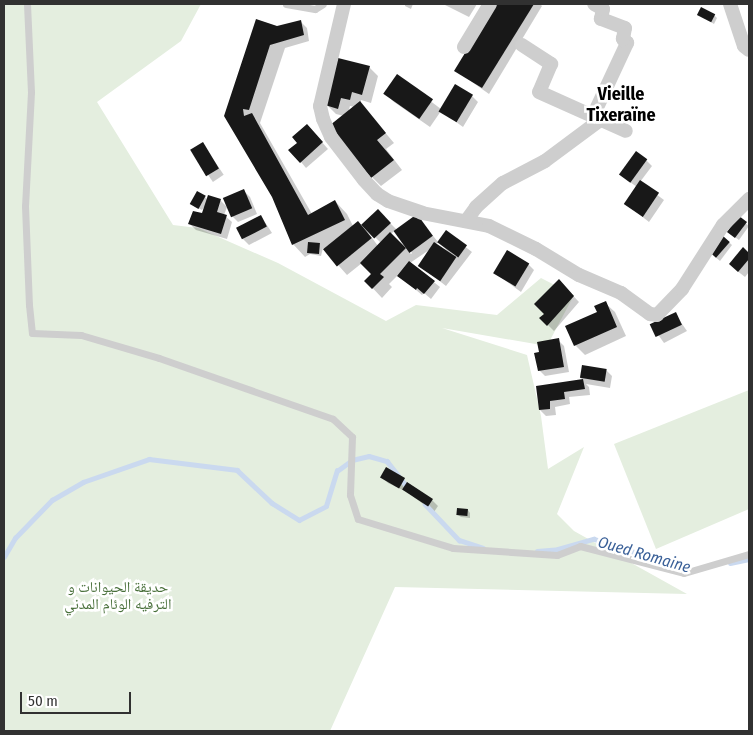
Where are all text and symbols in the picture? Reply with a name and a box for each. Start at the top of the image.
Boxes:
district label: Vieille Tixeraïne [586,84,656,126]
water label: Oued Romaine [596,533,692,577]
park label: حديقة الحيوانات و الترفيه الوئام المدني [64,578,172,613]
scale bar [22,682,134,714]
text: 50 m [28,692,58,710]

